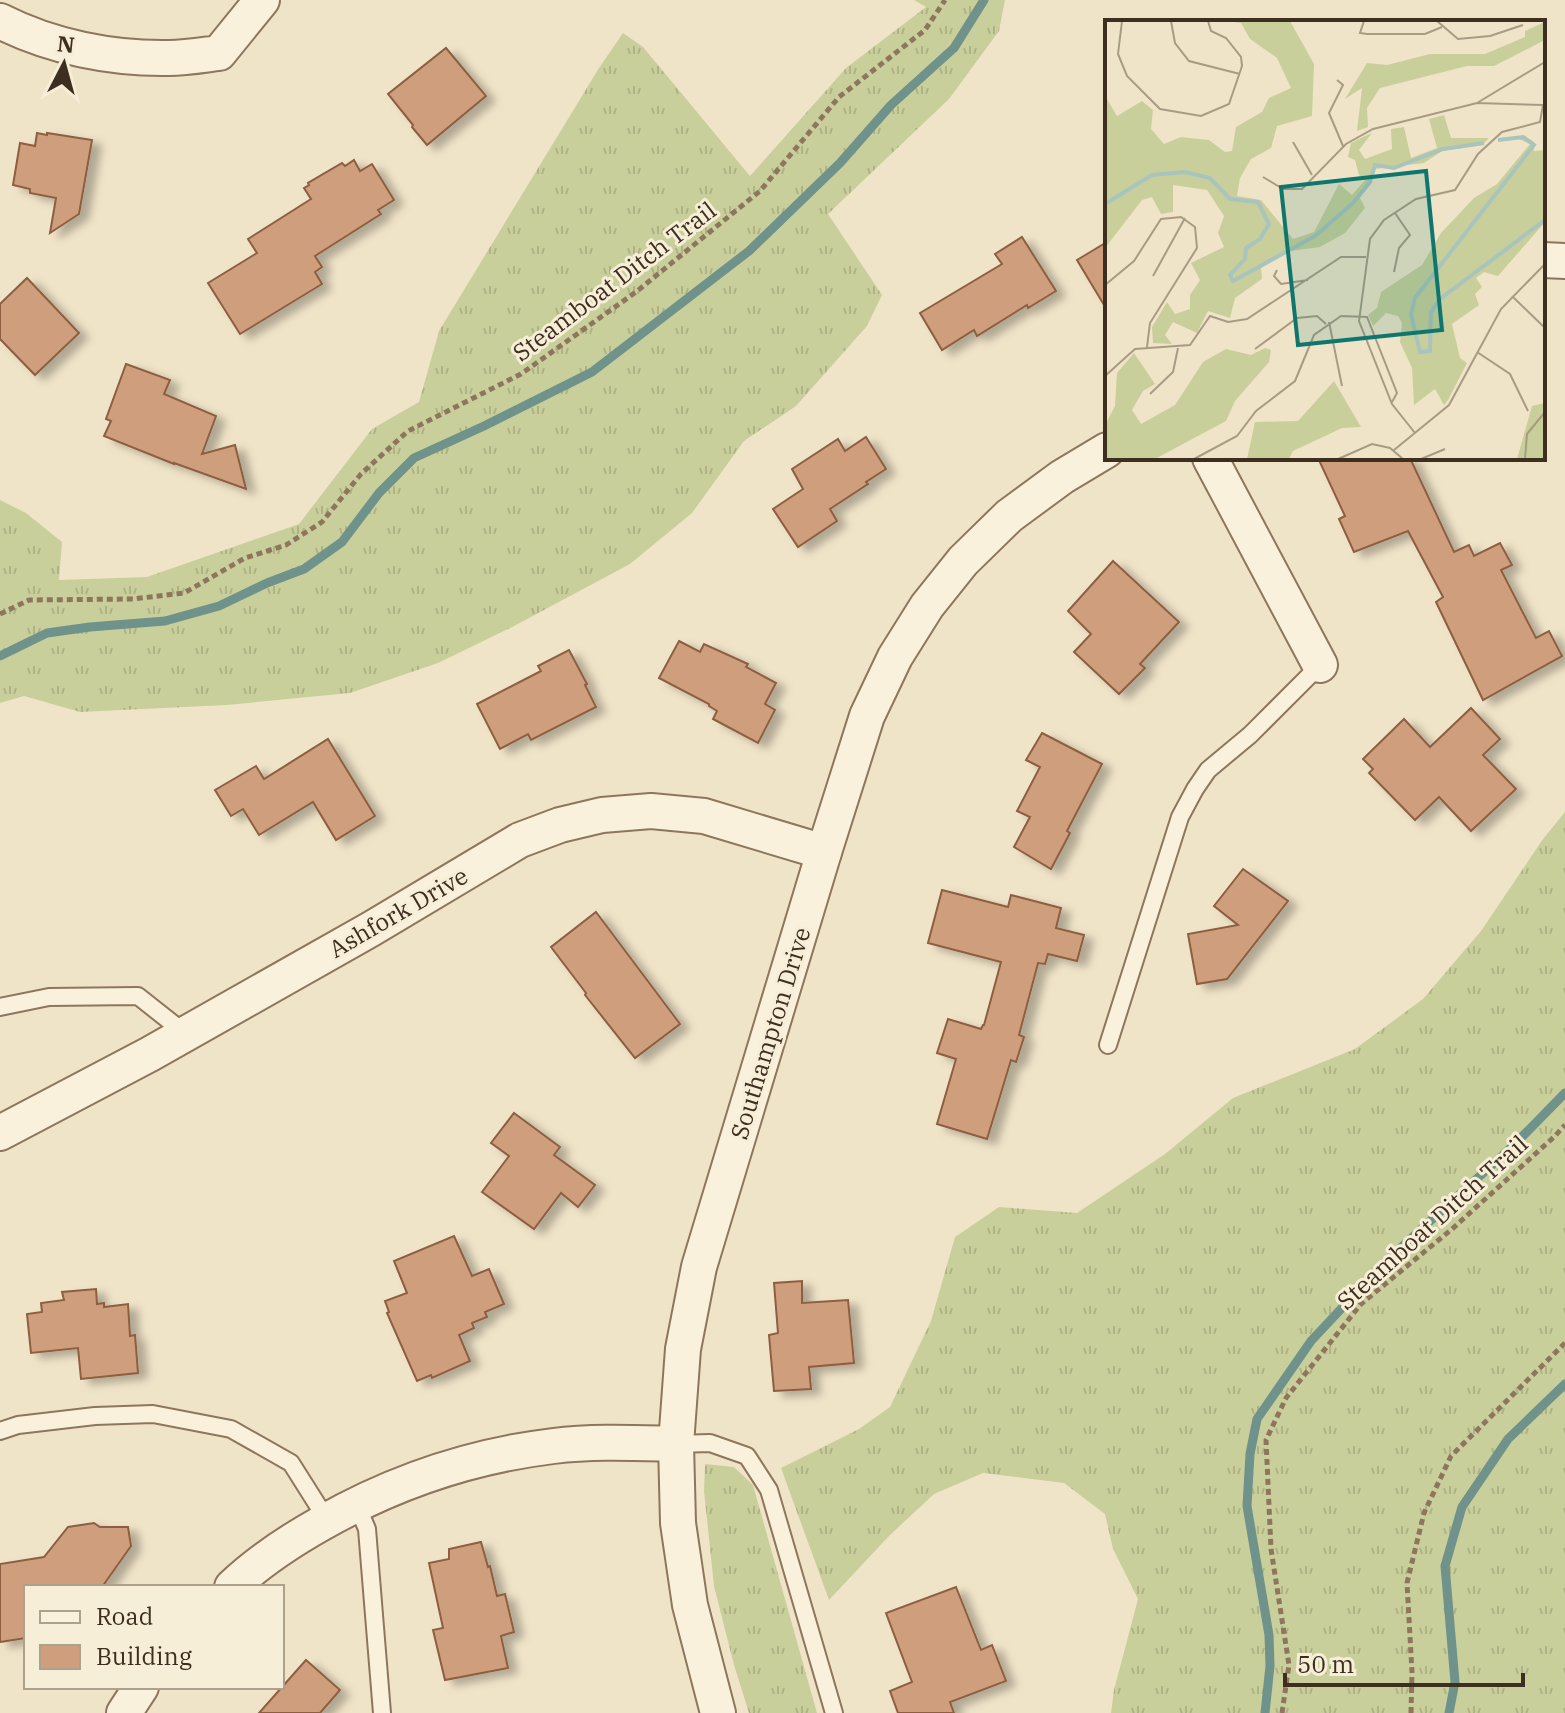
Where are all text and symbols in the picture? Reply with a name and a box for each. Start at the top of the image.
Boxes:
inset map [1105,20,1545,460]
north arrow [24,24,104,104]
text: N [56,28,76,59]
street label: Steamboat Ditch Trail [506,194,722,368]
street label: Ashfork Drive [323,859,473,965]
street label: Southampton Drive [723,923,817,1143]
street label: Steamboat Ditch Trail [1330,1128,1534,1316]
legend [24,1585,284,1689]
text: Road [96,1600,153,1632]
scale bar [1285,1637,1523,1687]
text: Building [96,1640,192,1672]
text: 50 m [1297,1648,1354,1680]

